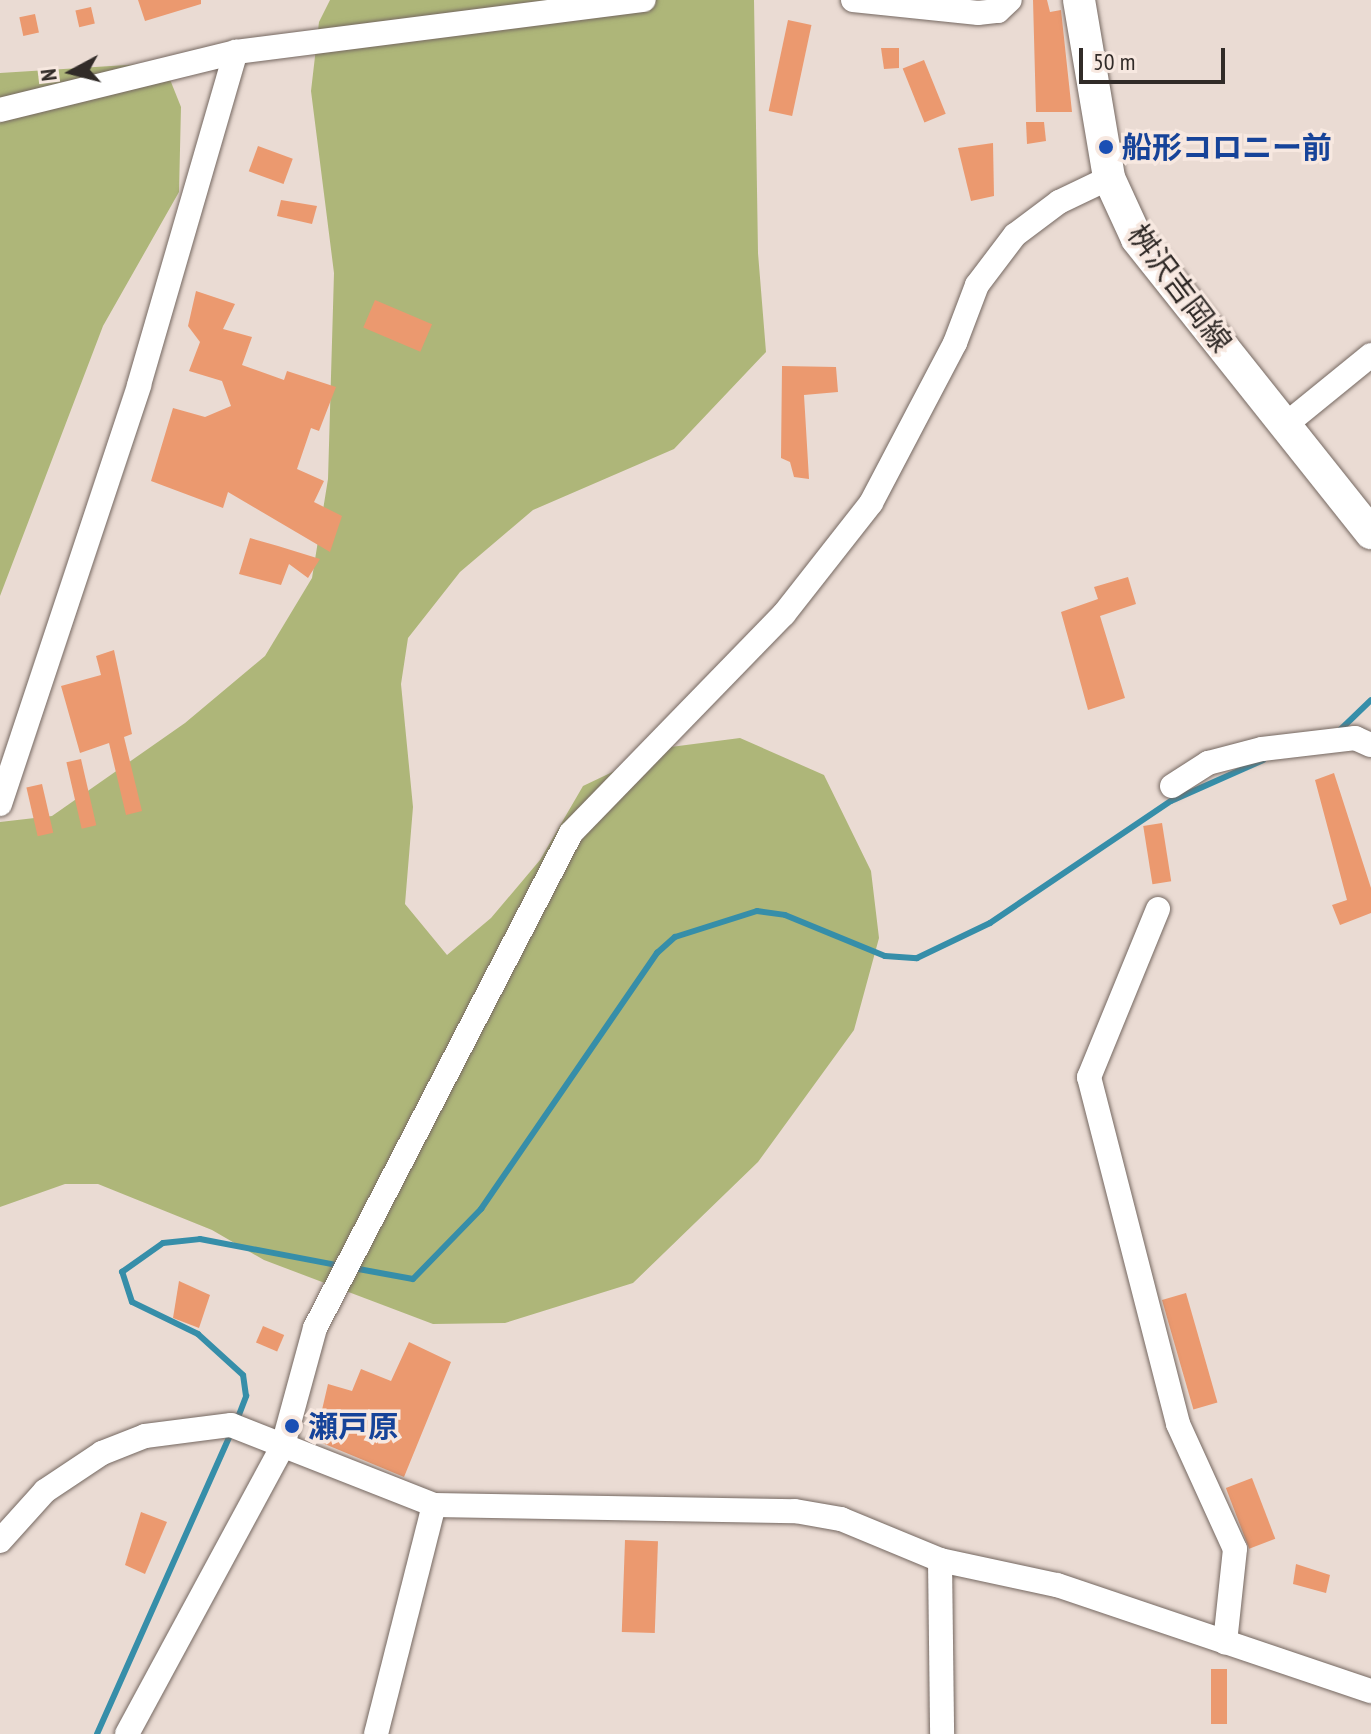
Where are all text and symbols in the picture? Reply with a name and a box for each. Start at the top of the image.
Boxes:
north arrow [32,32,112,112]
scale bar [1083,32,1229,82]
text: 50 m [1093,46,1135,77]
text: N [34,67,63,83]
place label: 船形コロニー前 [1122,129,1332,165]
marker: 船形コロニー前 [1097,138,1115,156]
street label: 桝沢吉岡線 [1120,217,1240,359]
place label: 瀬戸原 [308,1408,398,1444]
marker: 瀬戸原 [283,1417,301,1435]

